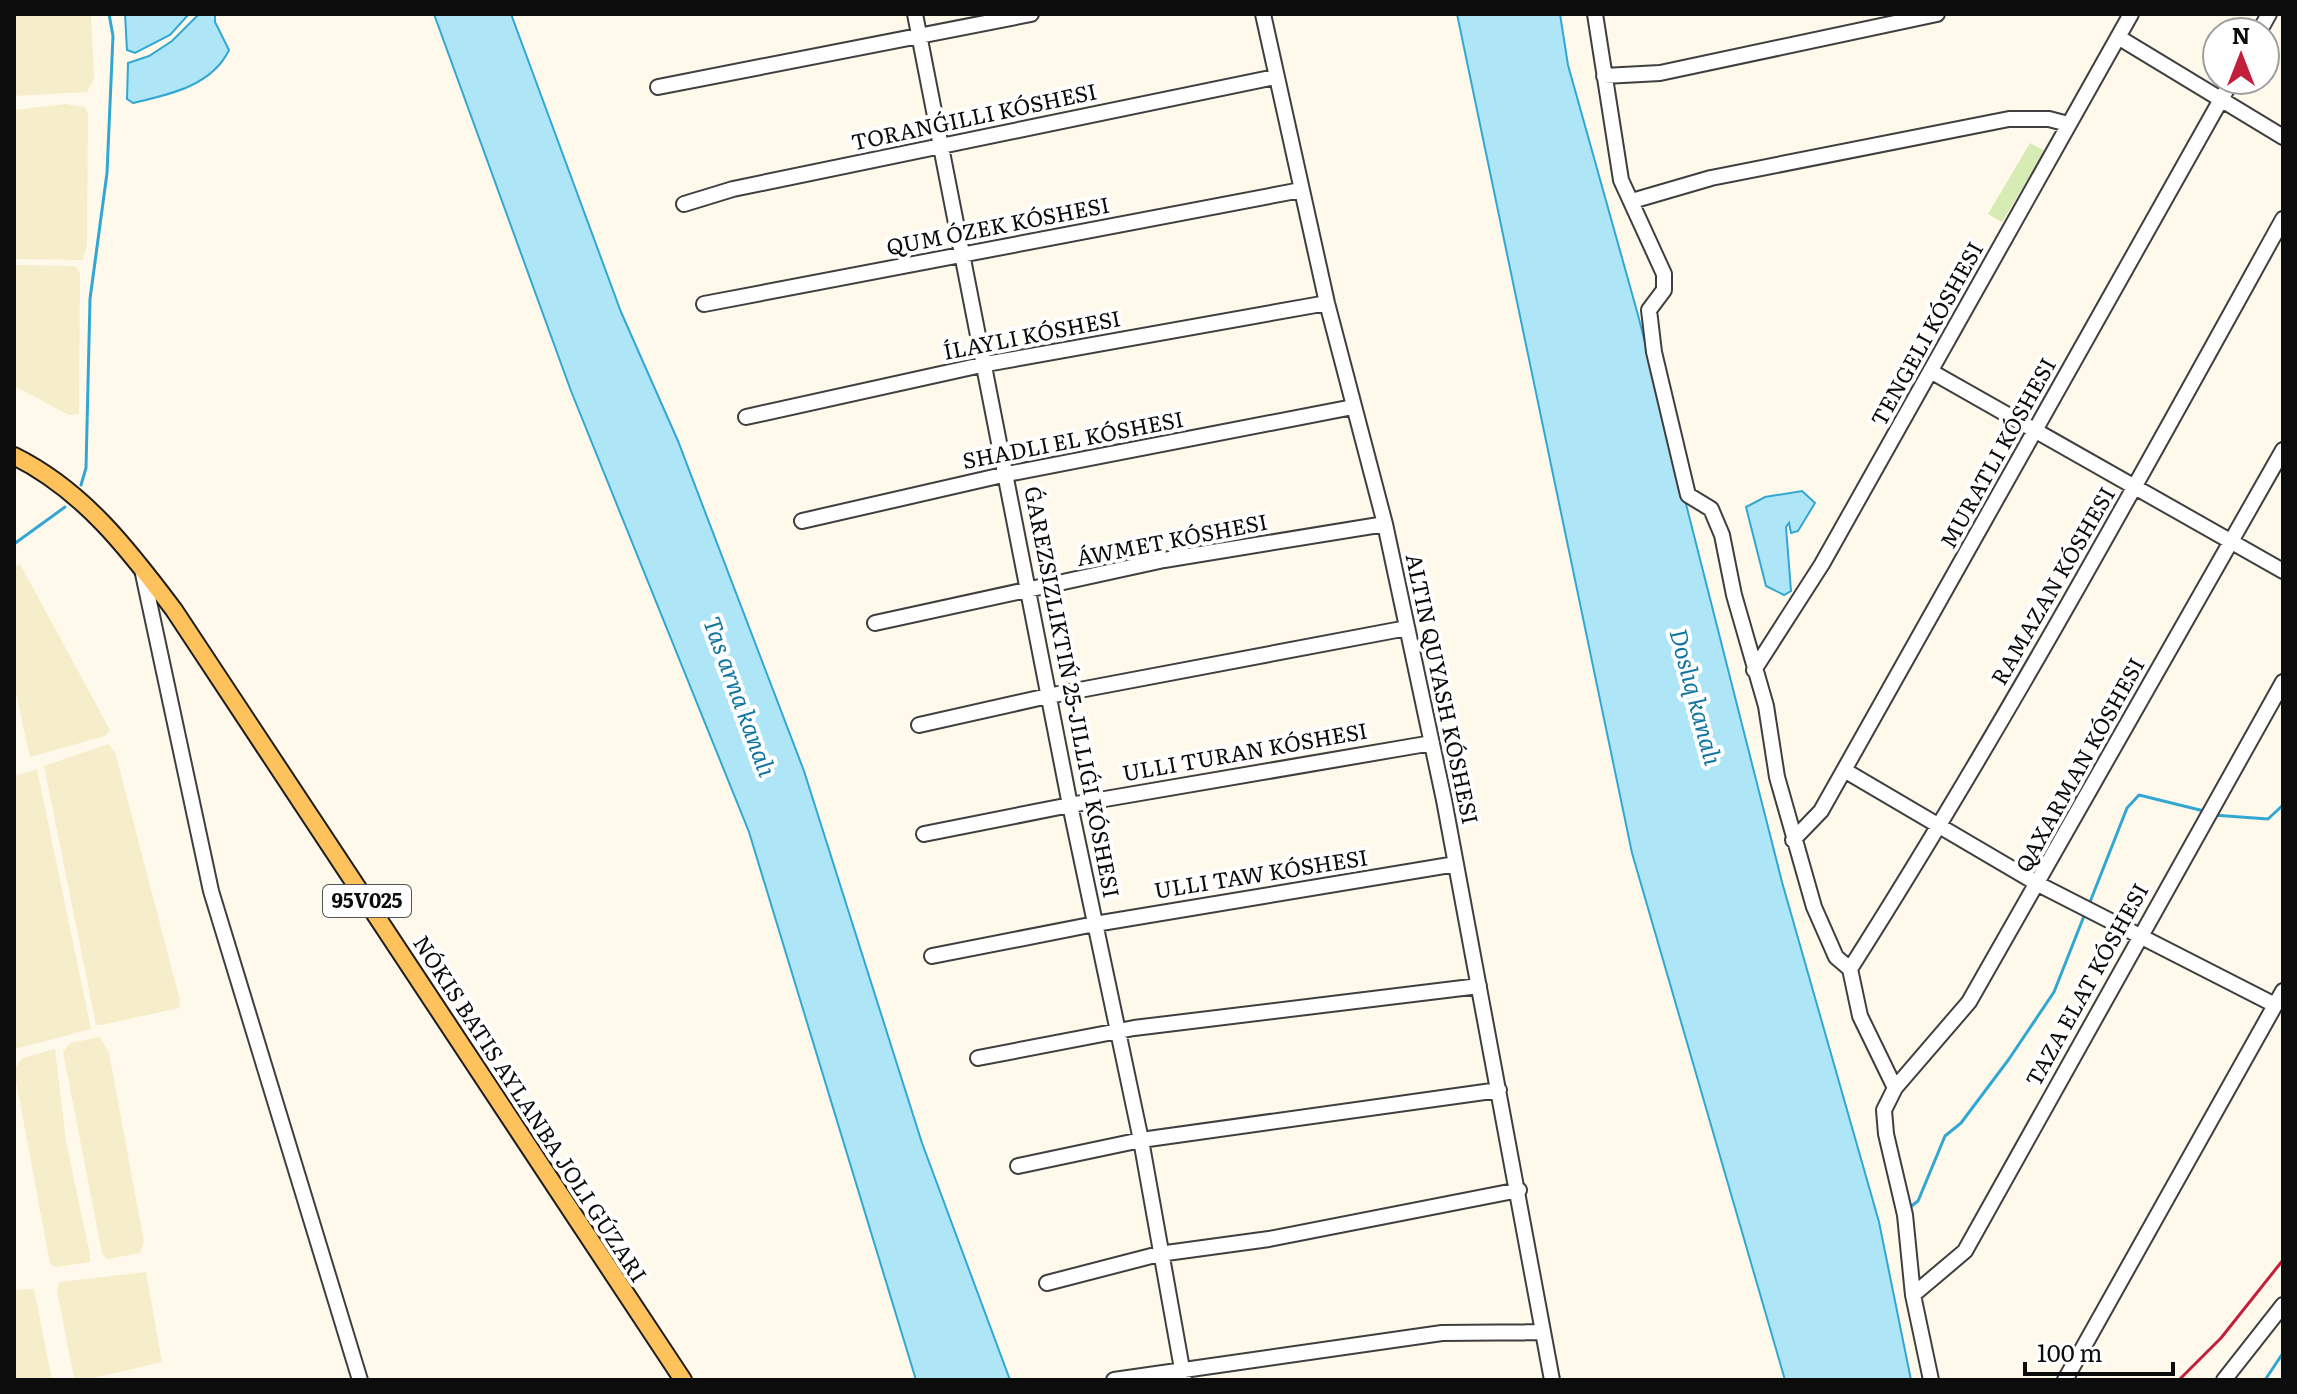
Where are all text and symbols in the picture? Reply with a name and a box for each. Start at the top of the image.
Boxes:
north arrow [2201,16,2281,96]
text: N [2232,18,2250,51]
street label: TORANǴILLI KÓSHESI [848,73,1099,158]
street label: QUM ÓZEK KÓSHESI [883,187,1112,262]
street label: TENGELI KÓSHESI [1861,235,1990,432]
street label: ÍLAYLI KÓSHESI [940,300,1123,367]
street label: MURATLI KÓSHESI [1931,351,2063,554]
street label: SHADLI EL KÓSHESI [959,401,1186,476]
street label: RAMAZAN KÓSHESI [1981,480,2122,690]
street label: ǴAREZSIZLIKTIŃ 25-JILLIǴI KÓSHESI [1017,483,1130,900]
street label: ÁWMET KÓSHESI [1073,504,1270,573]
street label: ALTIN QUYASH KÓSHESI [1399,550,1488,827]
water label: Tas arna kanalı [696,611,786,781]
water label: Doslıq kanalı [1662,624,1732,768]
street label: QAXARMAN KÓSHESI [2006,651,2151,878]
street label: ULLI TURAN KÓSHESI [1120,713,1370,788]
street label: ULLI TAW KÓSHESI [1151,839,1370,906]
street label: TAZA ELAT KÓSHESI [2016,877,2155,1092]
road number: 95V025 [323,885,411,917]
street label: NÓKIS BATIS AYLANBA JOLI GÚZARI [406,928,656,1288]
scale bar [2025,1326,2173,1376]
text: 100 m [2037,1334,2103,1369]

